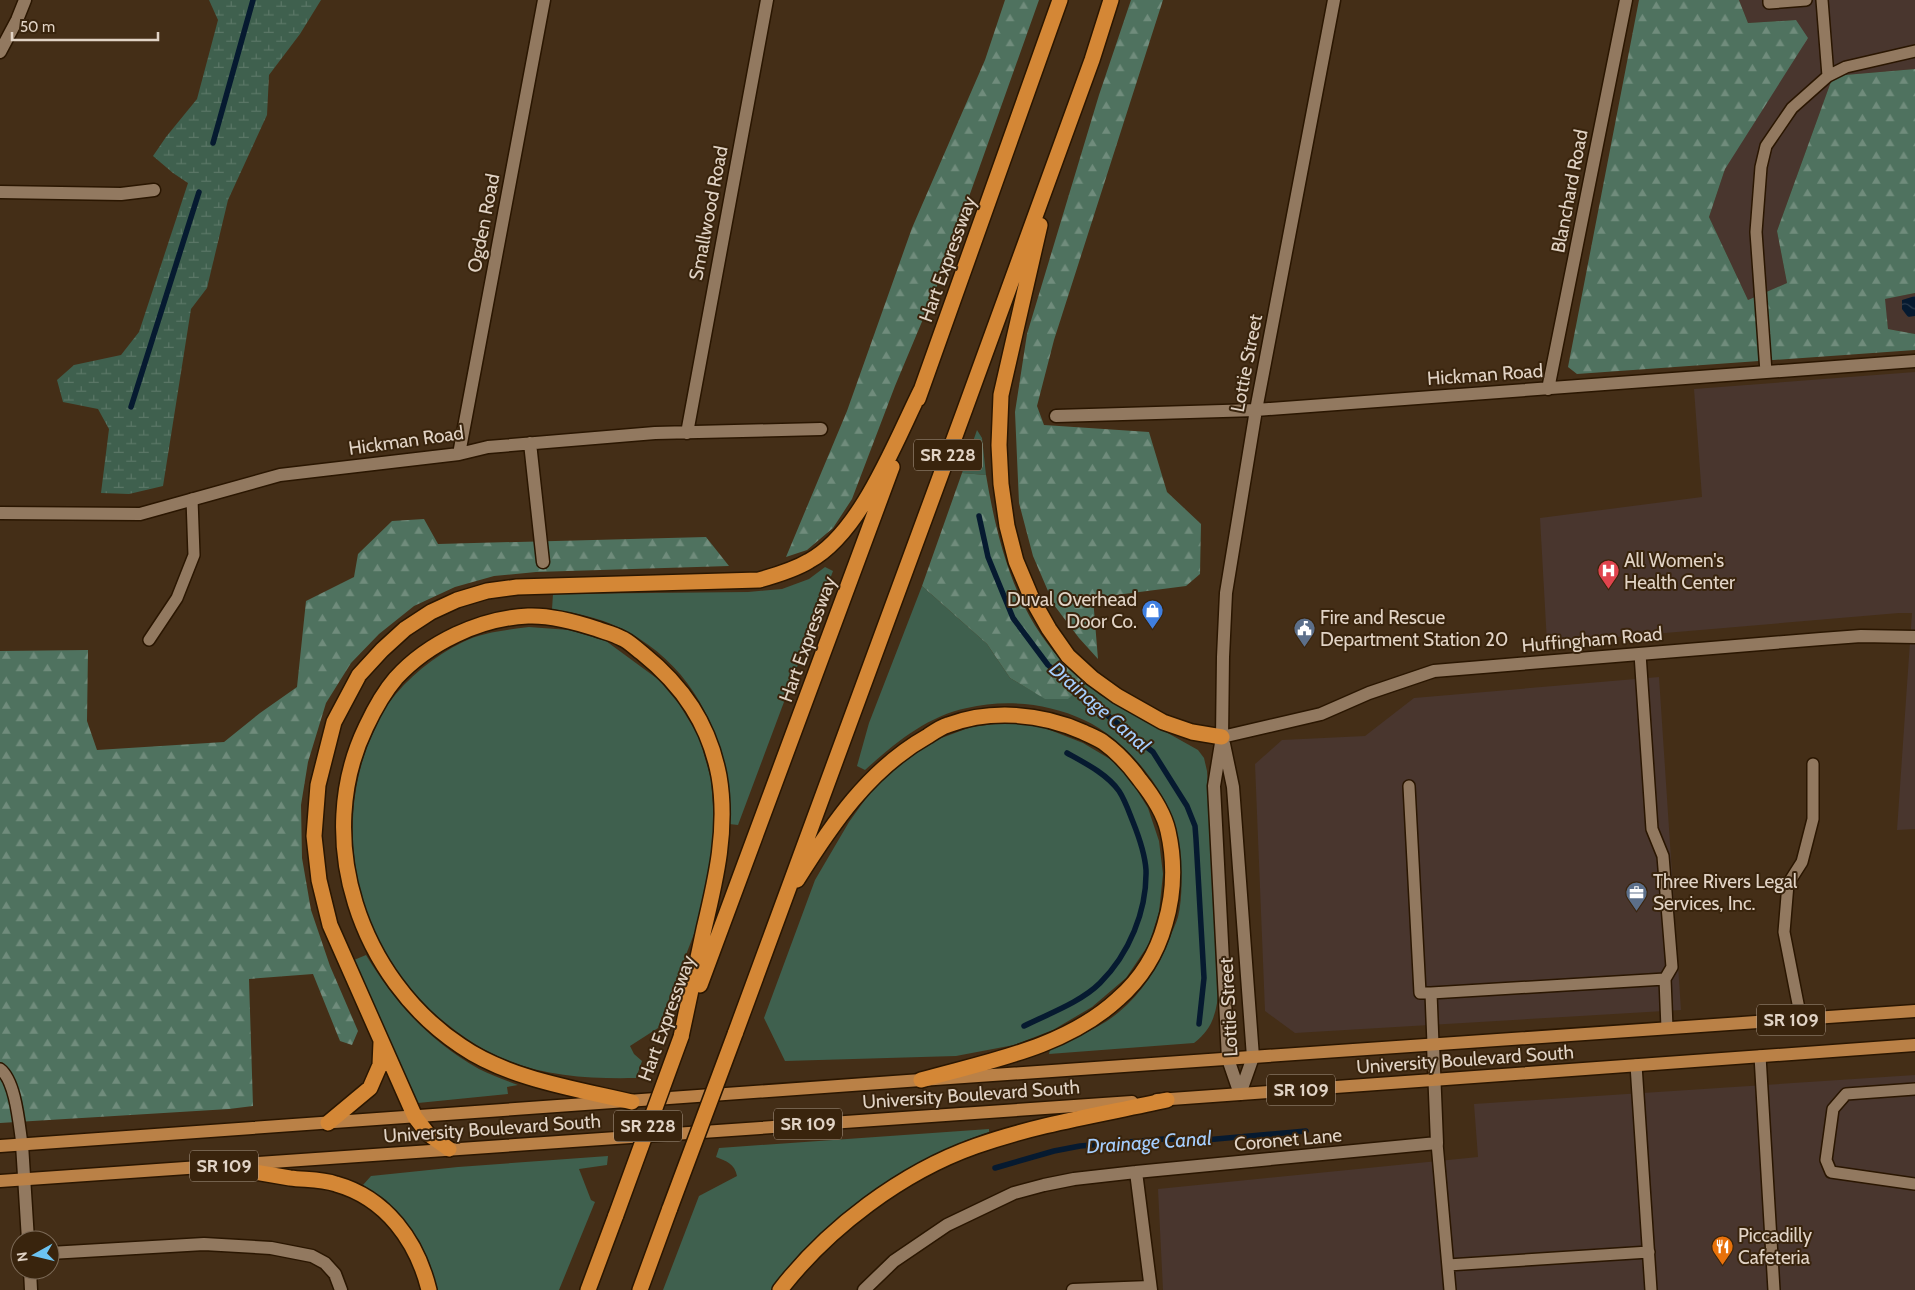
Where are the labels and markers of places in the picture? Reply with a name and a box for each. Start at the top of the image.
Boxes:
place label: All Women's Health Center [1624,549,1735,594]
hospital icon: All Women's Health Center [1596,559,1620,590]
place label: Duval Overhead Door Co. [1007,588,1137,633]
shop icon: Duval Overhead Door Co. [1141,598,1165,629]
place label: Fire and Rescue Department Station 20 [1320,606,1508,651]
public building icon: Fire and Rescue Department Station 20 [1292,616,1316,647]
place label: Three Rivers Legal Services, Inc. [1653,870,1798,915]
office icon: Three Rivers Legal Services, Inc. [1625,880,1649,911]
place label: Piccadilly Cafeteria [1738,1224,1812,1269]
restaurant icon: Piccadilly Cafeteria [1710,1234,1734,1265]

